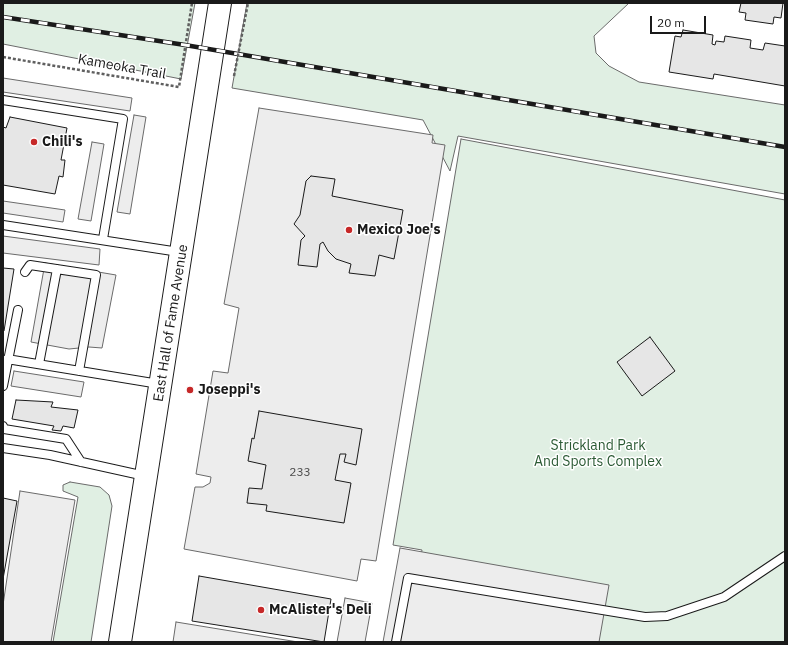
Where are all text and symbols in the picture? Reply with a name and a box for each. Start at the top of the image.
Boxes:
scale bar [652,8,708,34]
text: 20 m [657,15,685,30]
street label: Kameoka Trail [77,51,167,83]
place label: Chili's [42,134,83,150]
marker: Chili's [29,137,39,147]
place label: Mexico Joe's [357,222,440,238]
marker: Mexico Joe's [344,225,354,235]
street label: East Hall of Fame Avenue [150,243,192,403]
place label: Joseppi's [198,382,260,398]
marker: Joseppi's [185,385,195,395]
park label: Strickland Park And Sports Complex [534,438,662,470]
house number: 233 [289,466,311,480]
place label: McAlister's Deli [269,602,372,618]
marker: McAlister's Deli [256,605,266,615]

